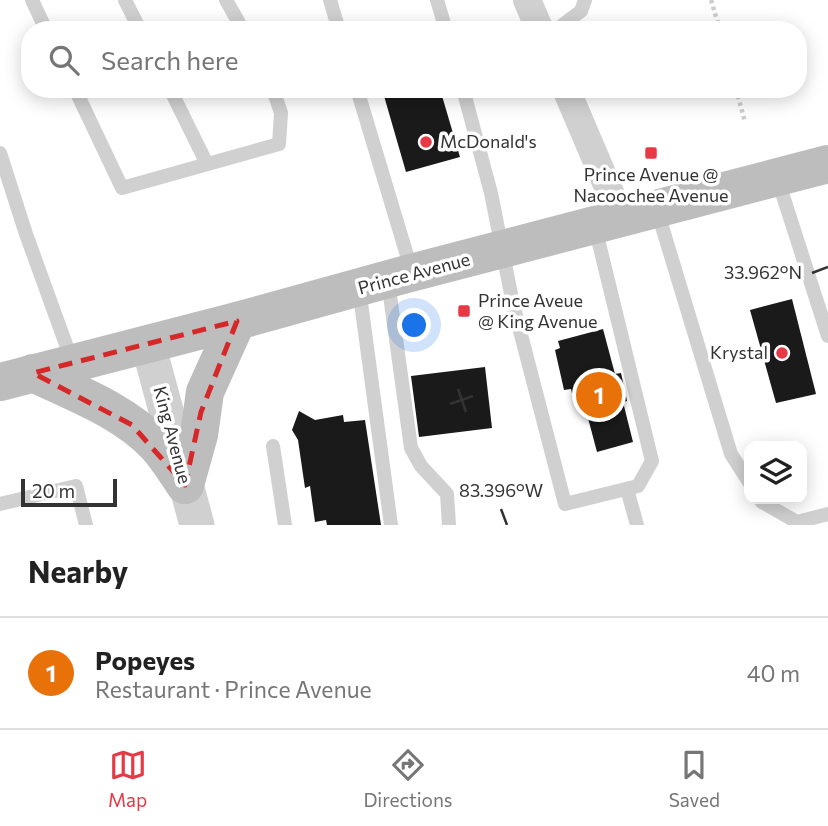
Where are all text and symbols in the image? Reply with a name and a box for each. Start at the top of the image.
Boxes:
search box [21,21,807,98]
icon: search [45,41,83,79]
text: Search here [101,44,239,75]
place label: McDonald's [440,130,537,152]
marker: McDonald's [418,134,434,150]
marker: Prince Avenue @ Nacoochee Avenue [643,145,659,161]
place label: Prince Avenue @ Nacoochee Avenue [573,163,729,206]
street label: Prince Avenue [355,247,472,299]
text: 33.962°N [724,261,802,283]
place label: Prince Aveue @ King Avenue [478,289,598,332]
marker: Prince Aveue @ King Avenue [456,303,472,319]
your location [397,308,431,342]
place label: Krystal [710,341,768,363]
marker: Krystal [774,345,790,361]
pin: 1 [576,369,622,421]
street label: King Avenue [149,383,197,486]
map controls [744,441,807,504]
button: layers [744,441,807,504]
scale bar [21,476,117,508]
text: 20 m [32,479,75,502]
text: 83.396°W [459,479,543,501]
text: Nearby [28,552,128,589]
text: Popeyes [95,644,195,675]
text: 1 [46,659,56,687]
text: 40 m [747,659,800,687]
text: Restaurant · Prince Avenue [95,675,372,703]
tab: Map [108,746,147,811]
tab: Directions [363,746,453,811]
tab: Saved [669,746,720,811]

